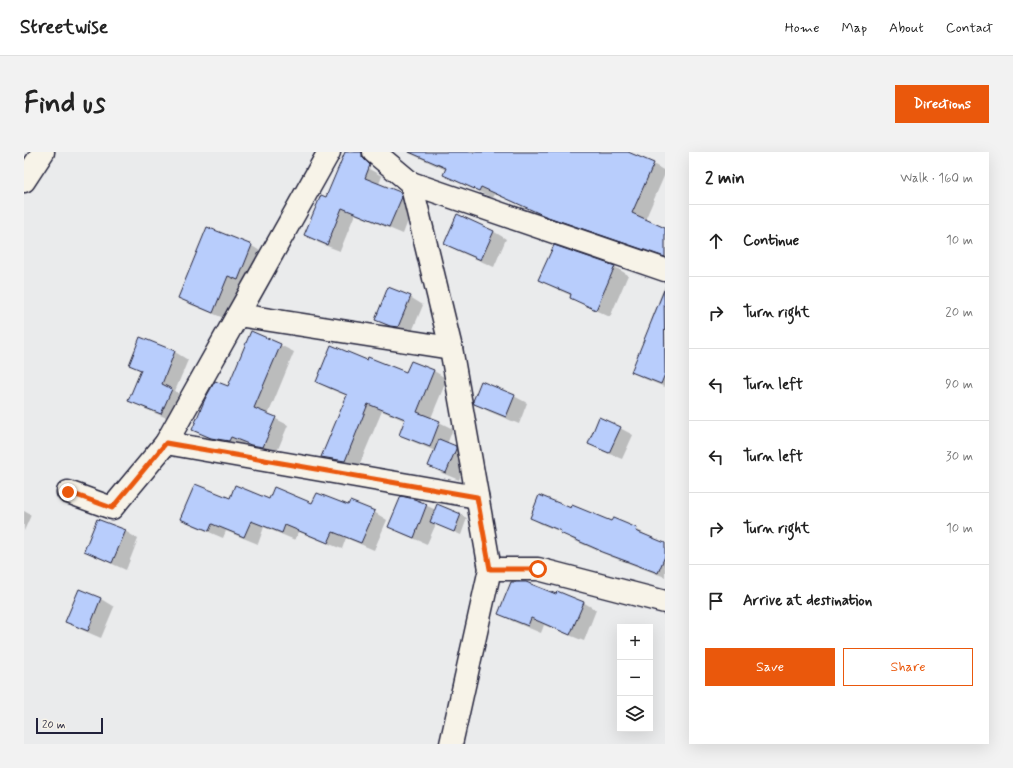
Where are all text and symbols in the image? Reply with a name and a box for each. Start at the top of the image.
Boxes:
text: Streetwise [20,15,108,40]
text: Home [785,19,819,37]
text: Map [841,19,867,37]
text: About [889,19,924,37]
text: Contact [946,19,993,37]
button: Directions [895,85,989,123]
text: Find us [24,86,105,123]
text: 2 min [705,167,745,189]
text: Walk · 160 m [900,170,973,187]
icon: ahead [705,230,727,252]
text: Continue [743,231,799,251]
text: 10 m [946,232,973,249]
icon: right [705,302,727,324]
text: Turn right [743,303,810,323]
text: 20 m [945,304,973,321]
icon: left [705,374,727,396]
text: Turn left [743,375,803,395]
text: 90 m [945,376,973,393]
icon: left [705,446,727,468]
text: Turn left [743,447,803,467]
text: 30 m [946,448,973,465]
route end [59,483,77,501]
icon: right [705,518,727,540]
text: Turn right [743,519,810,539]
text: 10 m [946,520,973,537]
route start [529,560,547,578]
icon: arrive [705,590,727,612]
text: Arrive at destination [743,591,872,611]
map controls [617,624,653,732]
button: + [617,624,653,660]
button: Save [705,648,835,686]
button: Share [843,648,973,686]
button: − [617,660,653,696]
button: layers [617,696,653,732]
scale bar [36,716,103,735]
text: 20 m [42,718,65,732]

